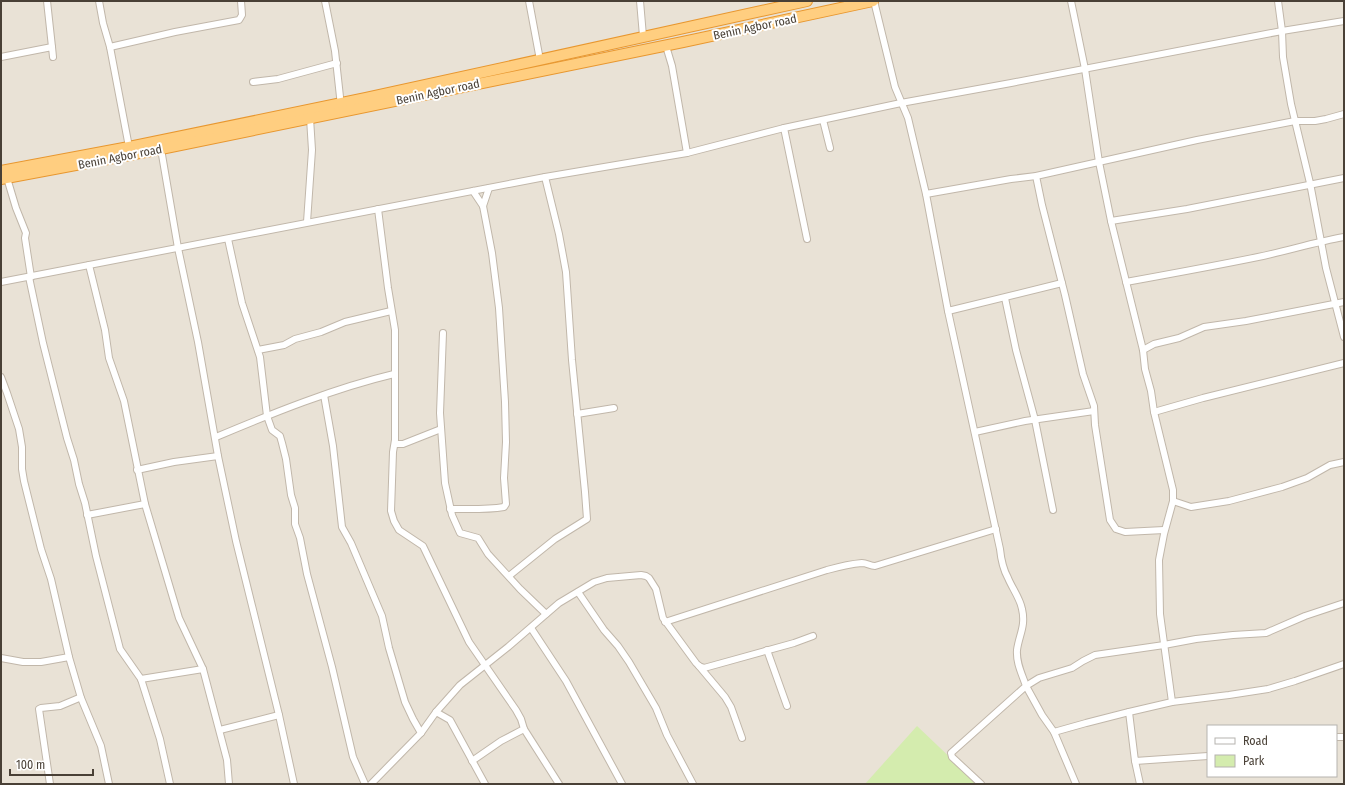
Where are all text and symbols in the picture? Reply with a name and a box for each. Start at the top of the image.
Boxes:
street label: Benin Agbor road [712,11,798,43]
street label: Benin Agbor road [395,76,481,108]
street label: Benin Agbor road [77,142,163,172]
legend [1207,725,1337,777]
text: Road [1243,734,1268,748]
scale bar [10,751,93,777]
text: Park [1243,754,1265,768]
text: 100 m [16,758,45,772]

